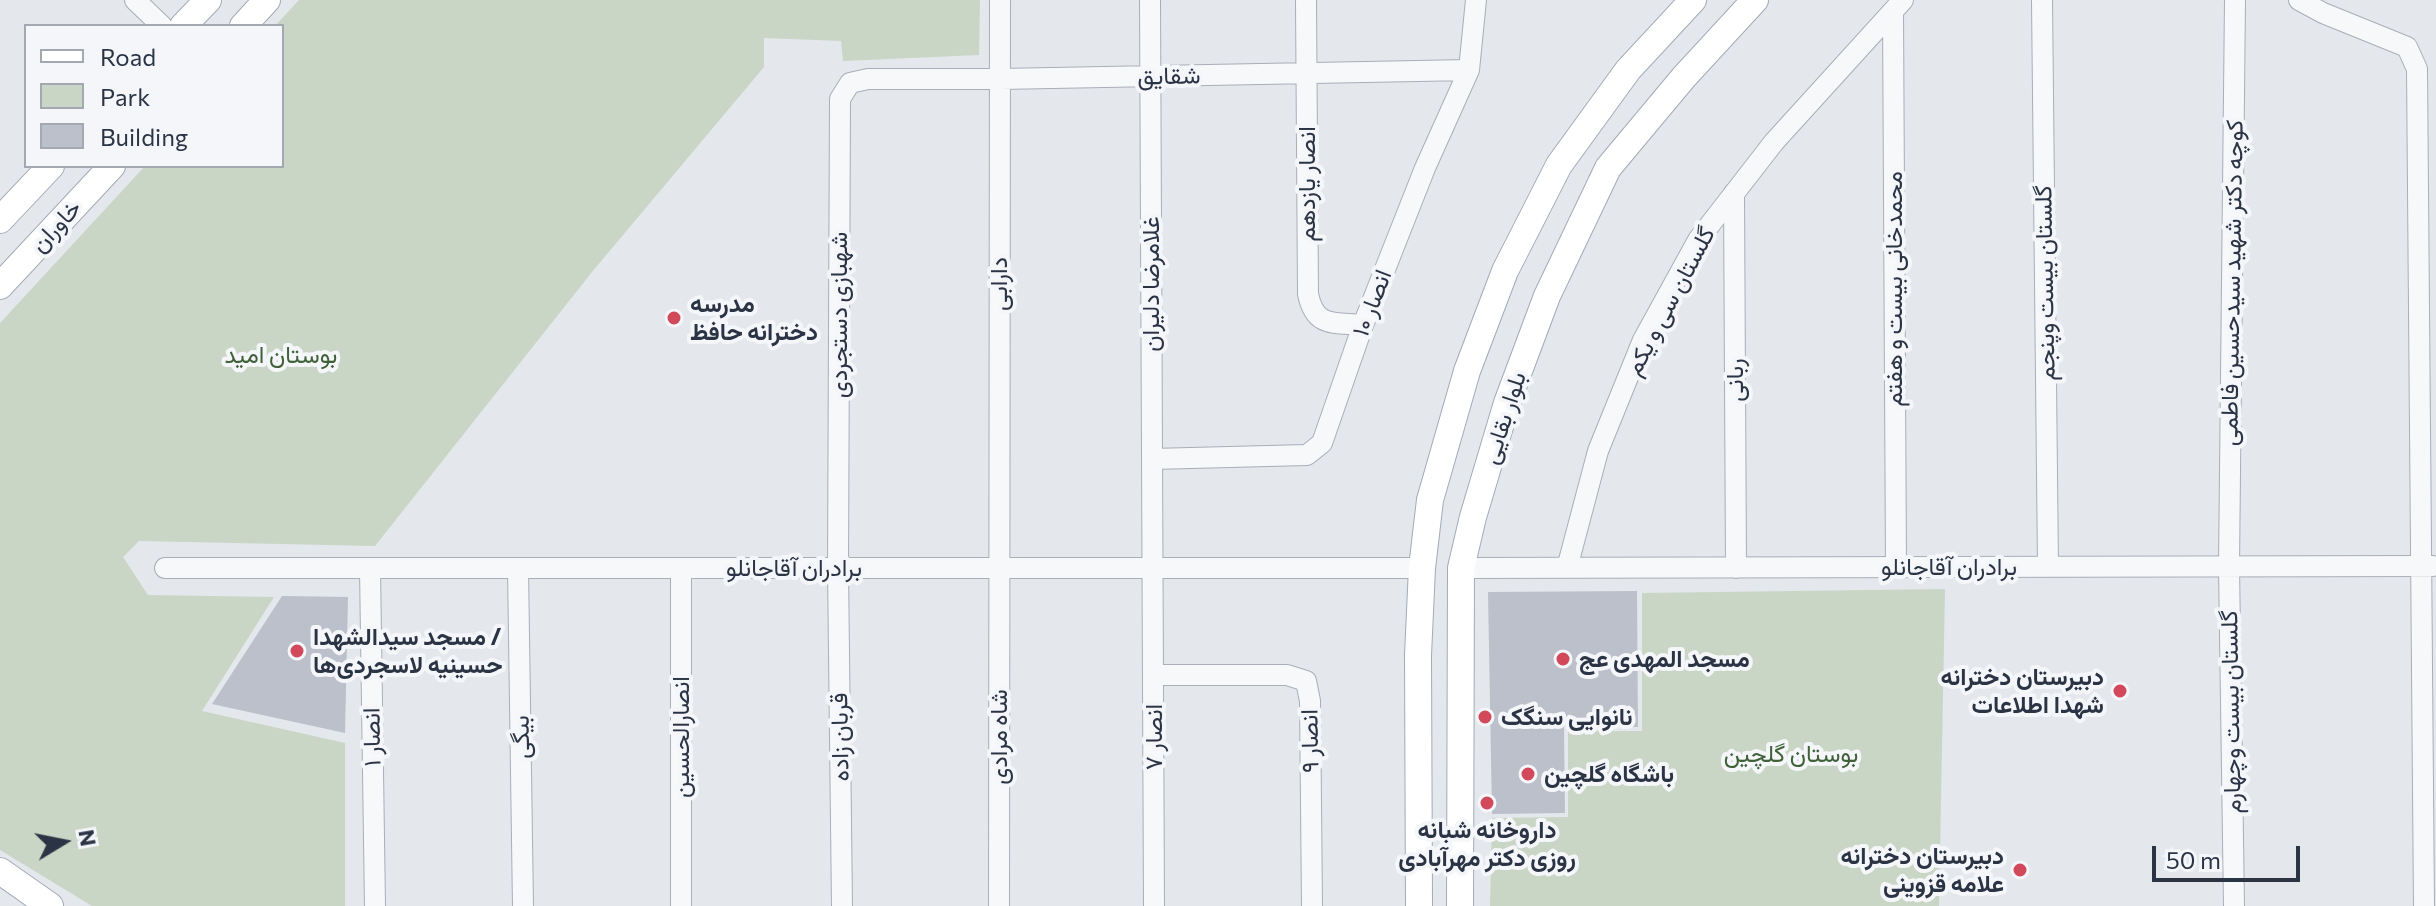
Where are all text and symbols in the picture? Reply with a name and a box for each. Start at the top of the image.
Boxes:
legend [24,24,284,168]
text: Road [100,42,156,71]
street label: شقایق [1137,61,1201,91]
text: Park [100,82,150,111]
street label: کوچه دکتر شهید سیدحسین فاطمی [2215,120,2249,446]
text: Building [100,122,188,151]
street label: انصار یازدهم [1293,126,1321,242]
street label: محمدخانی بیست و هفتم [1880,171,1908,407]
street label: گلستان بیست وپنجم [2029,185,2061,381]
street label: خاوران [25,194,87,258]
street label: غلامرضا دلیران [1137,216,1165,352]
street label: گلستان سی و یکم [1619,222,1721,380]
street label: شهبازی دستجردی [825,232,853,398]
street label: دارابی [985,257,1013,311]
street label: انصار ۱۰ [1346,266,1398,340]
place label: مدرسه دخترانه حافظ [690,290,818,346]
marker: مدرسه دخترانه حافظ [665,309,683,327]
park label: بوستان امید [225,341,337,369]
street label: ربانی [1721,358,1749,402]
street label: بلوار بقایی [1476,368,1532,468]
street label: برادران آقاجانلو [1881,553,2017,581]
street label: برادران آقاجانلو [726,554,862,582]
street label: گلستان بیست وچهارم [2215,610,2247,814]
place label: مسجد سیدالشهدا / حسینیه لاسجردی‌ها [313,623,503,679]
marker: مسجد سیدالشهدا / حسینیه لاسجردی‌ها [288,642,306,660]
place label: مسجد المهدی عج [1579,645,1750,673]
marker: مسجد المهدی عج [1554,650,1572,668]
place label: دبیرستان دخترانه شهدا اطلاعات [1941,663,2104,719]
street label: انصارالحسین [667,676,695,798]
marker: دبیرستان دخترانه شهدا اطلاعات [2111,682,2129,700]
street label: شاه مرادی [985,689,1013,785]
street label: قربان زاده [825,692,855,782]
place label: نانوایی سنگک [1501,703,1633,731]
street label: انصار ۷ [1140,704,1168,770]
street label: انصار ۱ [357,707,387,767]
marker: نانوایی سنگک [1476,708,1494,726]
street label: انصار ۹ [1295,709,1325,773]
street label: بیگی [506,715,536,759]
park label: بوستان گلچین [1724,740,1858,768]
place label: باشگاه گلچین [1544,760,1674,788]
marker: باشگاه گلچین [1519,765,1537,783]
marker: داروخانه شبانه روزی دکتر مهرآبادی [1478,794,1496,812]
north arrow [24,802,104,882]
place label: داروخانه شبانه روزی دکتر مهرآبادی [1398,816,1576,872]
text: N [73,827,103,848]
scale bar [2156,830,2304,880]
place label: دبیرستان دخترانه علامه قزوینی [1841,842,2004,898]
text: 50 m [2166,845,2221,874]
marker: دبیرستان دخترانه علامه قزوینی [2011,861,2029,879]

